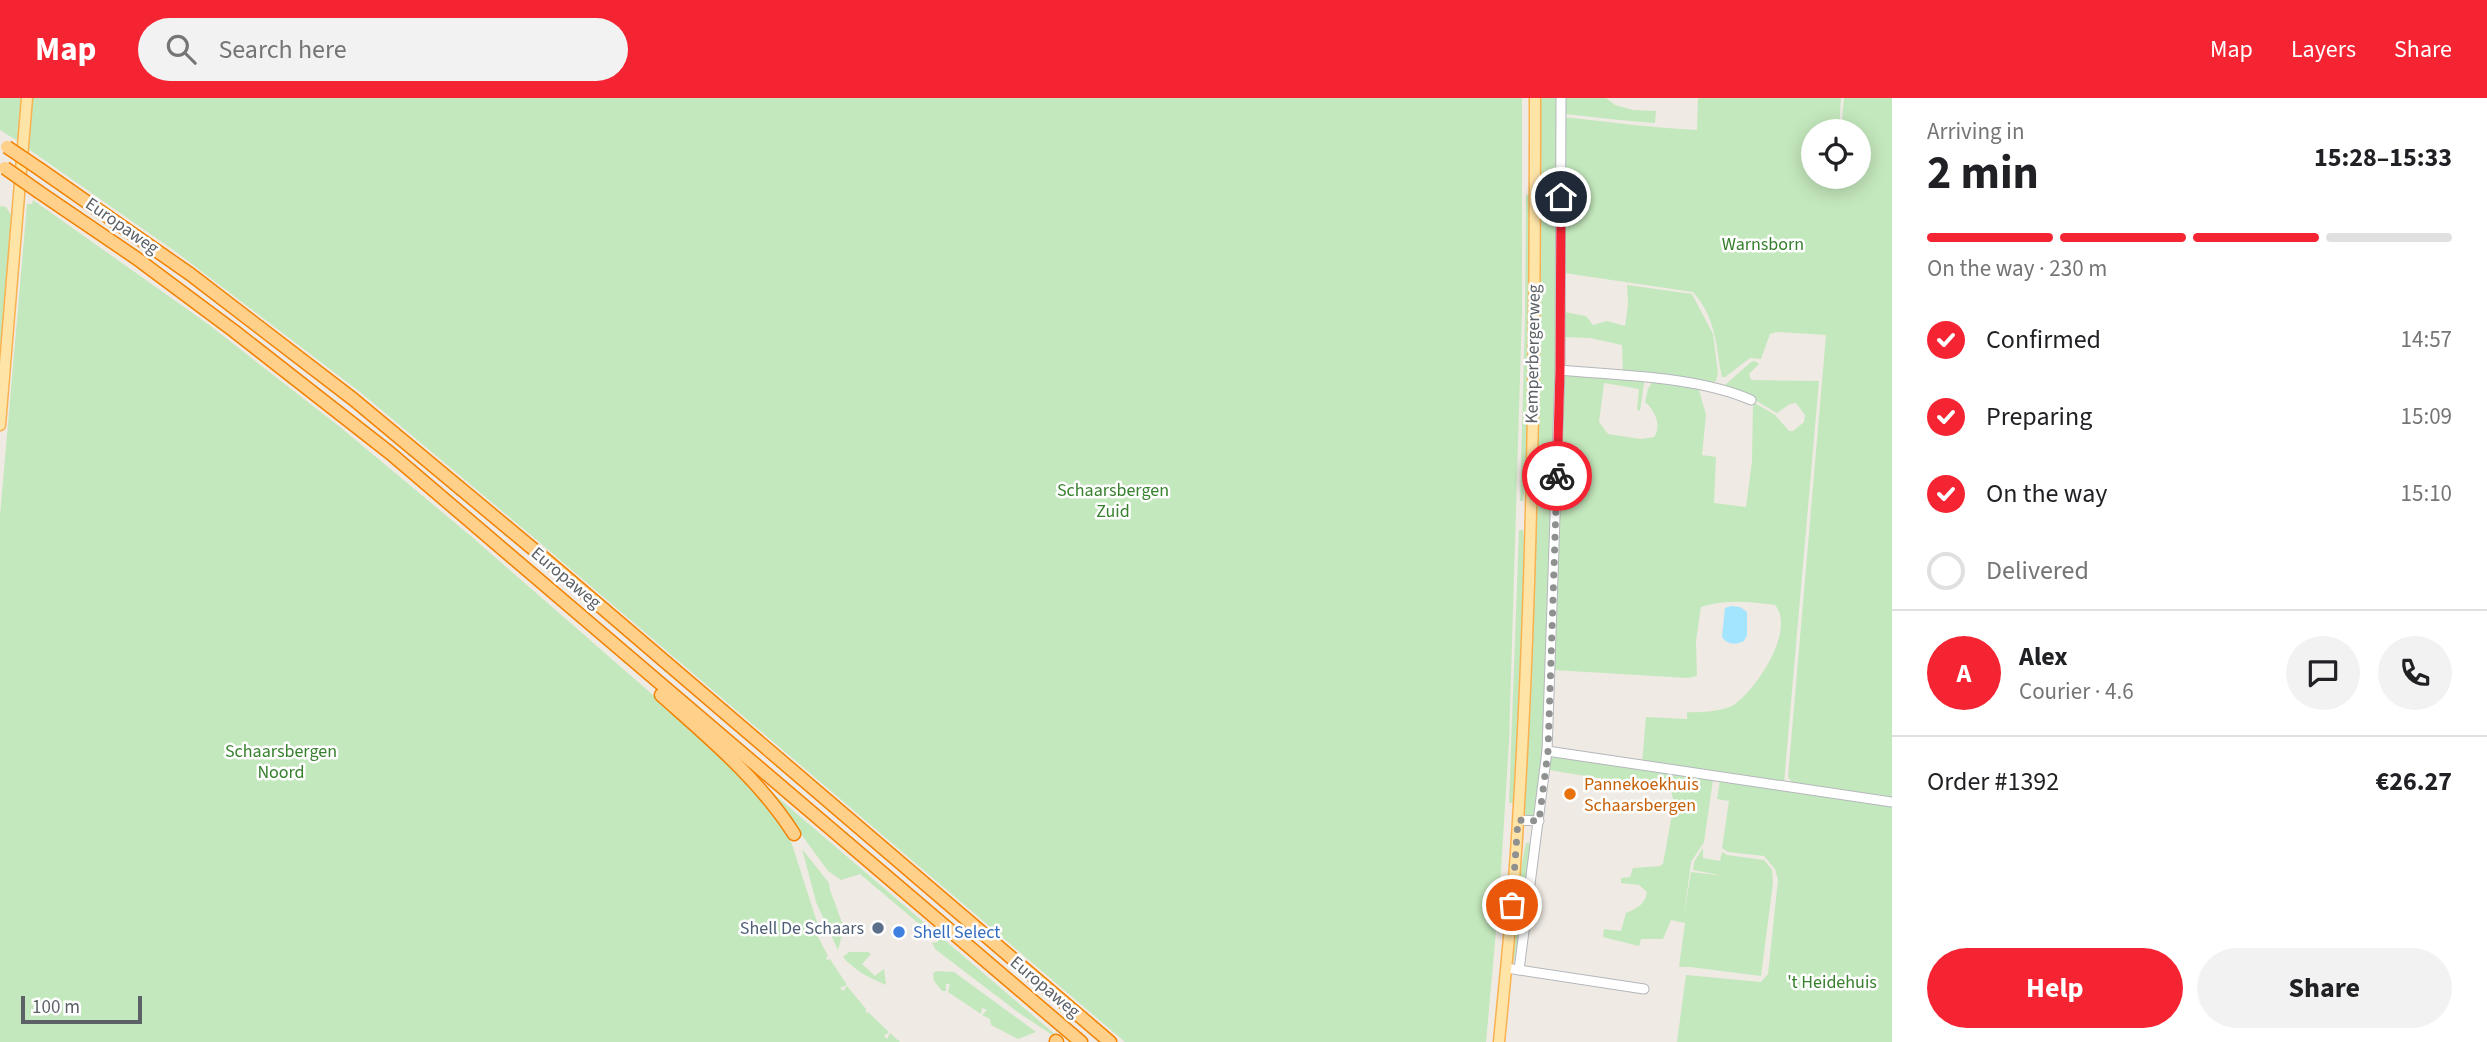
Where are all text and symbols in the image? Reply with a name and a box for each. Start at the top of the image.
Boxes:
search box [138,18,628,81]
text: Map [35,26,96,73]
icon: search [162,30,200,68]
text: Search here [218,31,347,68]
text: Map [2210,32,2253,67]
text: Layers [2291,32,2356,67]
text: Share [2394,32,2452,67]
text: Arriving in [1927,115,2025,148]
map controls [1801,119,1871,189]
button: locate [1801,119,1871,189]
text: 15:28–15:33 [2314,139,2452,176]
text: 2 min [1927,141,2039,206]
pin [1531,167,1591,227]
icon: home [1542,178,1580,216]
street label: Europaweg [80,191,164,261]
park label: Warnsborn [1722,232,1804,257]
text: On the way · 230 m [1927,252,2107,285]
street label: Kemperbergerweg [1519,284,1547,424]
icon: check [1927,321,1965,359]
text: Confirmed [1986,321,2101,358]
text: 14:57 [2401,323,2452,356]
icon: check [1927,398,1965,436]
text: Preparing [1986,398,2092,435]
text: 15:09 [2401,400,2452,433]
courier [1522,441,1592,511]
icon: bike [1538,457,1576,495]
icon: check [1927,475,1965,513]
text: On the way [1986,475,2107,512]
text: 15:10 [2401,477,2452,510]
park label: Schaarsbergen Zuid [1057,478,1169,524]
street label: Europaweg [526,541,606,615]
text: Delivered [1986,552,2089,589]
button: chat [2286,636,2360,710]
button: phone [2378,636,2452,710]
text: Alex [2019,638,2068,675]
text: A [1957,655,1971,692]
text: Courier · 4.6 [2019,675,2134,708]
park label: Schaarsbergen Noord [225,739,337,785]
text: Order #1392 [1927,763,2059,800]
text: €26.27 [2376,763,2452,800]
place label: Pannekoekhuis Schaarsbergen [1584,772,1699,818]
marker: Pannekoekhuis Schaarsbergen [1562,786,1578,802]
pin [1482,875,1542,935]
icon: bag [1493,886,1531,924]
place label: Shell De Schaars [740,916,864,941]
marker: Shell De Schaars [870,920,886,936]
place label: Shell Select [913,920,1000,945]
marker: Shell Select [891,924,907,940]
button: Help [1927,948,2183,1028]
button: Share [2197,948,2452,1028]
street label: Europaweg [1005,950,1085,1024]
park label: 't Heidehuis [1787,970,1877,995]
scale bar [21,993,142,1025]
text: 100 m [32,994,80,1021]

